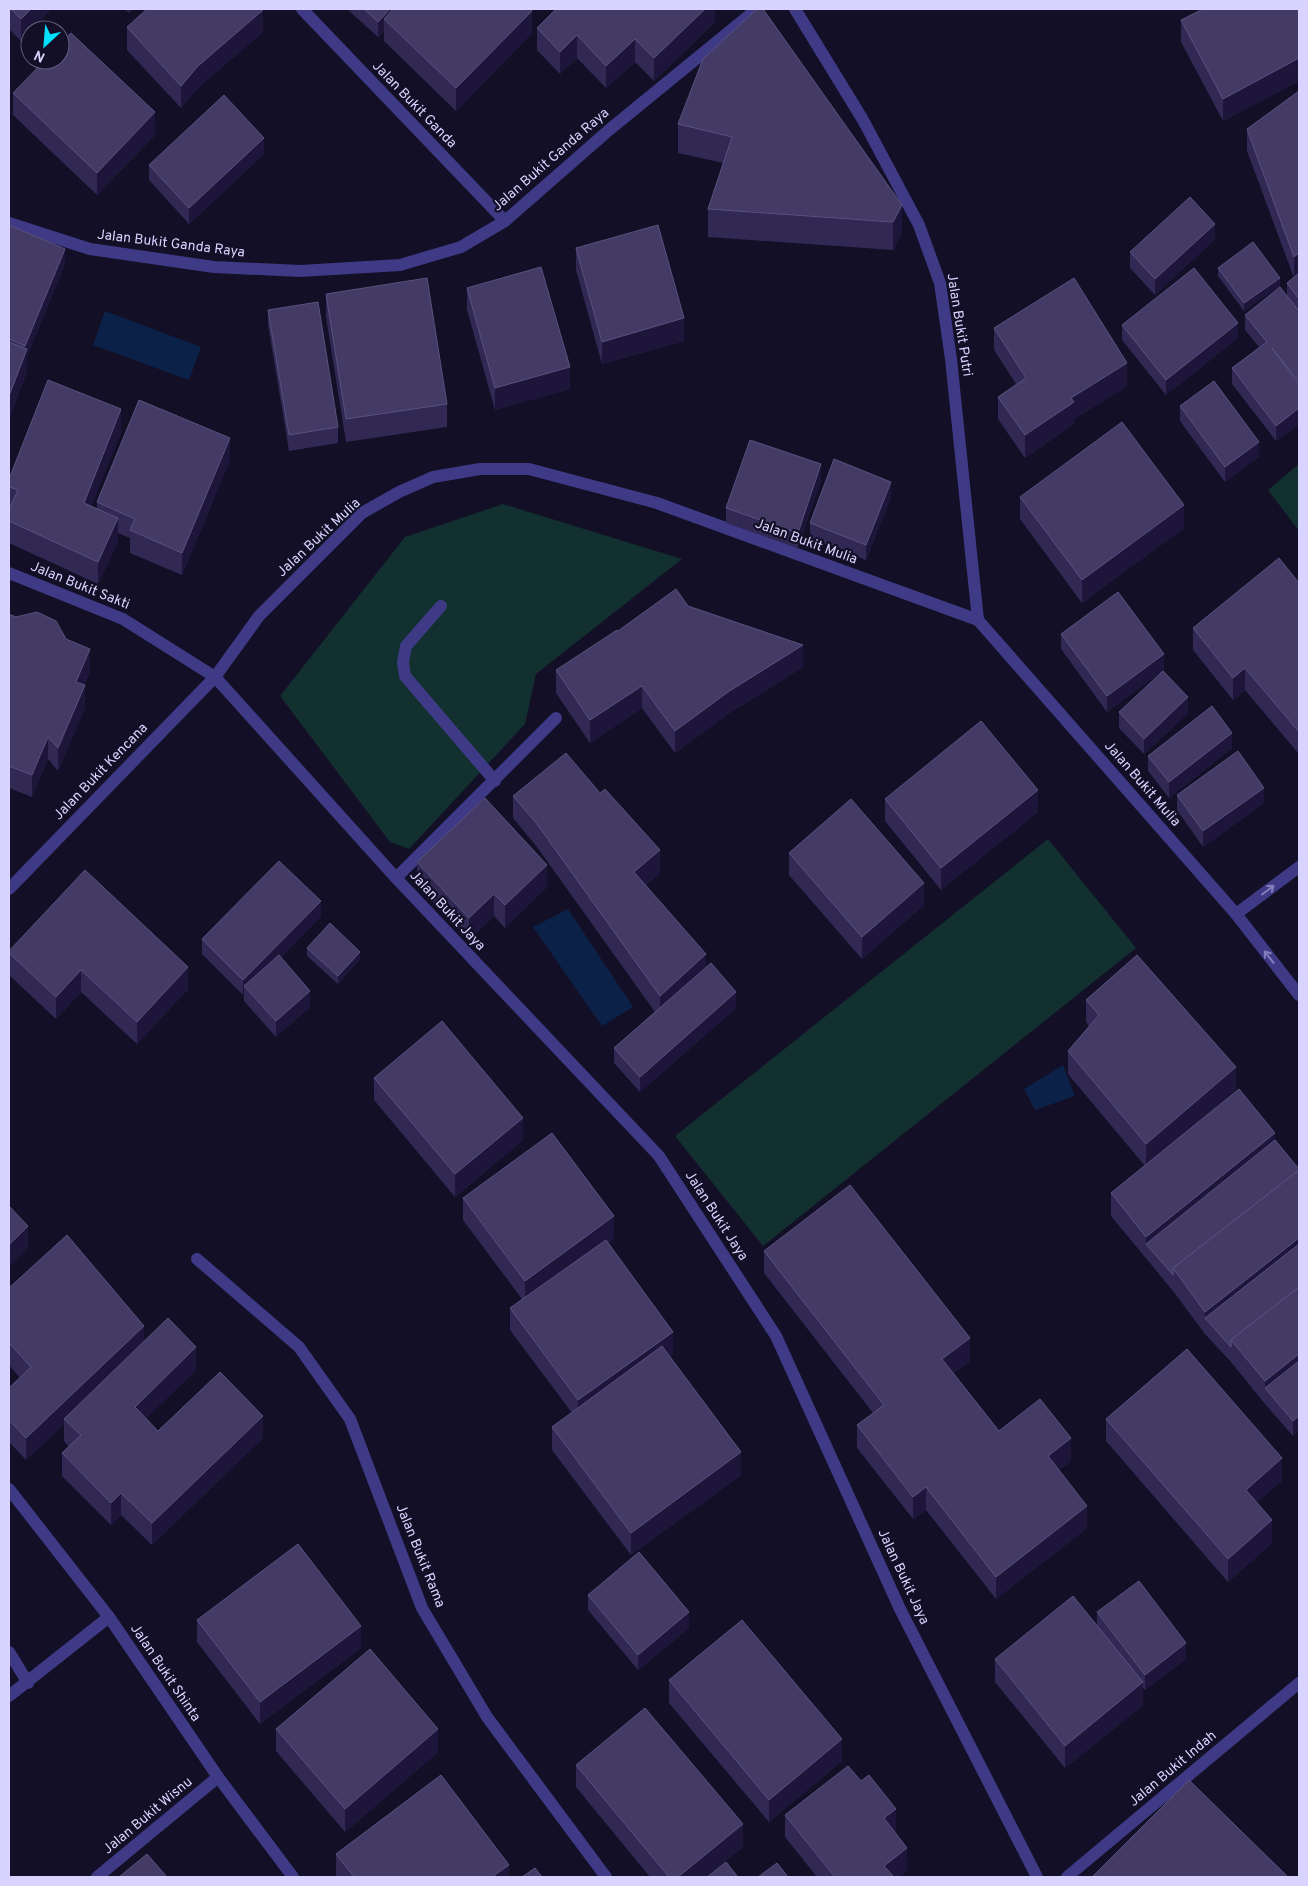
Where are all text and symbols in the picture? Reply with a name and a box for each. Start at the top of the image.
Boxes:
north arrow [20,20,70,70]
text: N [32,45,48,65]
street label: Jalan Bukit Ganda [368,58,460,152]
street label: Jalan Bukit Ganda Raya [489,105,613,215]
street label: Jalan Bukit Ganda Raya [96,226,246,262]
street label: Jalan Bukit Putri [942,272,976,378]
street label: Jalan Bukit Mulia [274,495,364,581]
street label: Jalan Bukit Mulia [752,516,860,568]
street label: Jalan Bukit Sakti [28,558,132,614]
street label: Jalan Bukit Kencana [50,720,152,824]
street label: Jalan Bukit Mulia [1100,738,1184,830]
street label: Jalan Bukit Jaya [405,867,489,955]
one-way arrow [1261,885,1274,896]
one-way arrow [1264,951,1275,964]
street label: Jalan Bukit Jaya [681,1168,751,1264]
street label: Jalan Bukit Rama [392,1502,448,1610]
street label: Jalan Bukit Jaya [873,1526,933,1628]
street label: Jalan Bukit Shinta [126,1621,204,1725]
street label: Jalan Bukit Indah [1126,1727,1220,1811]
street label: Jalan Bukit Wisnu [100,1774,196,1858]

